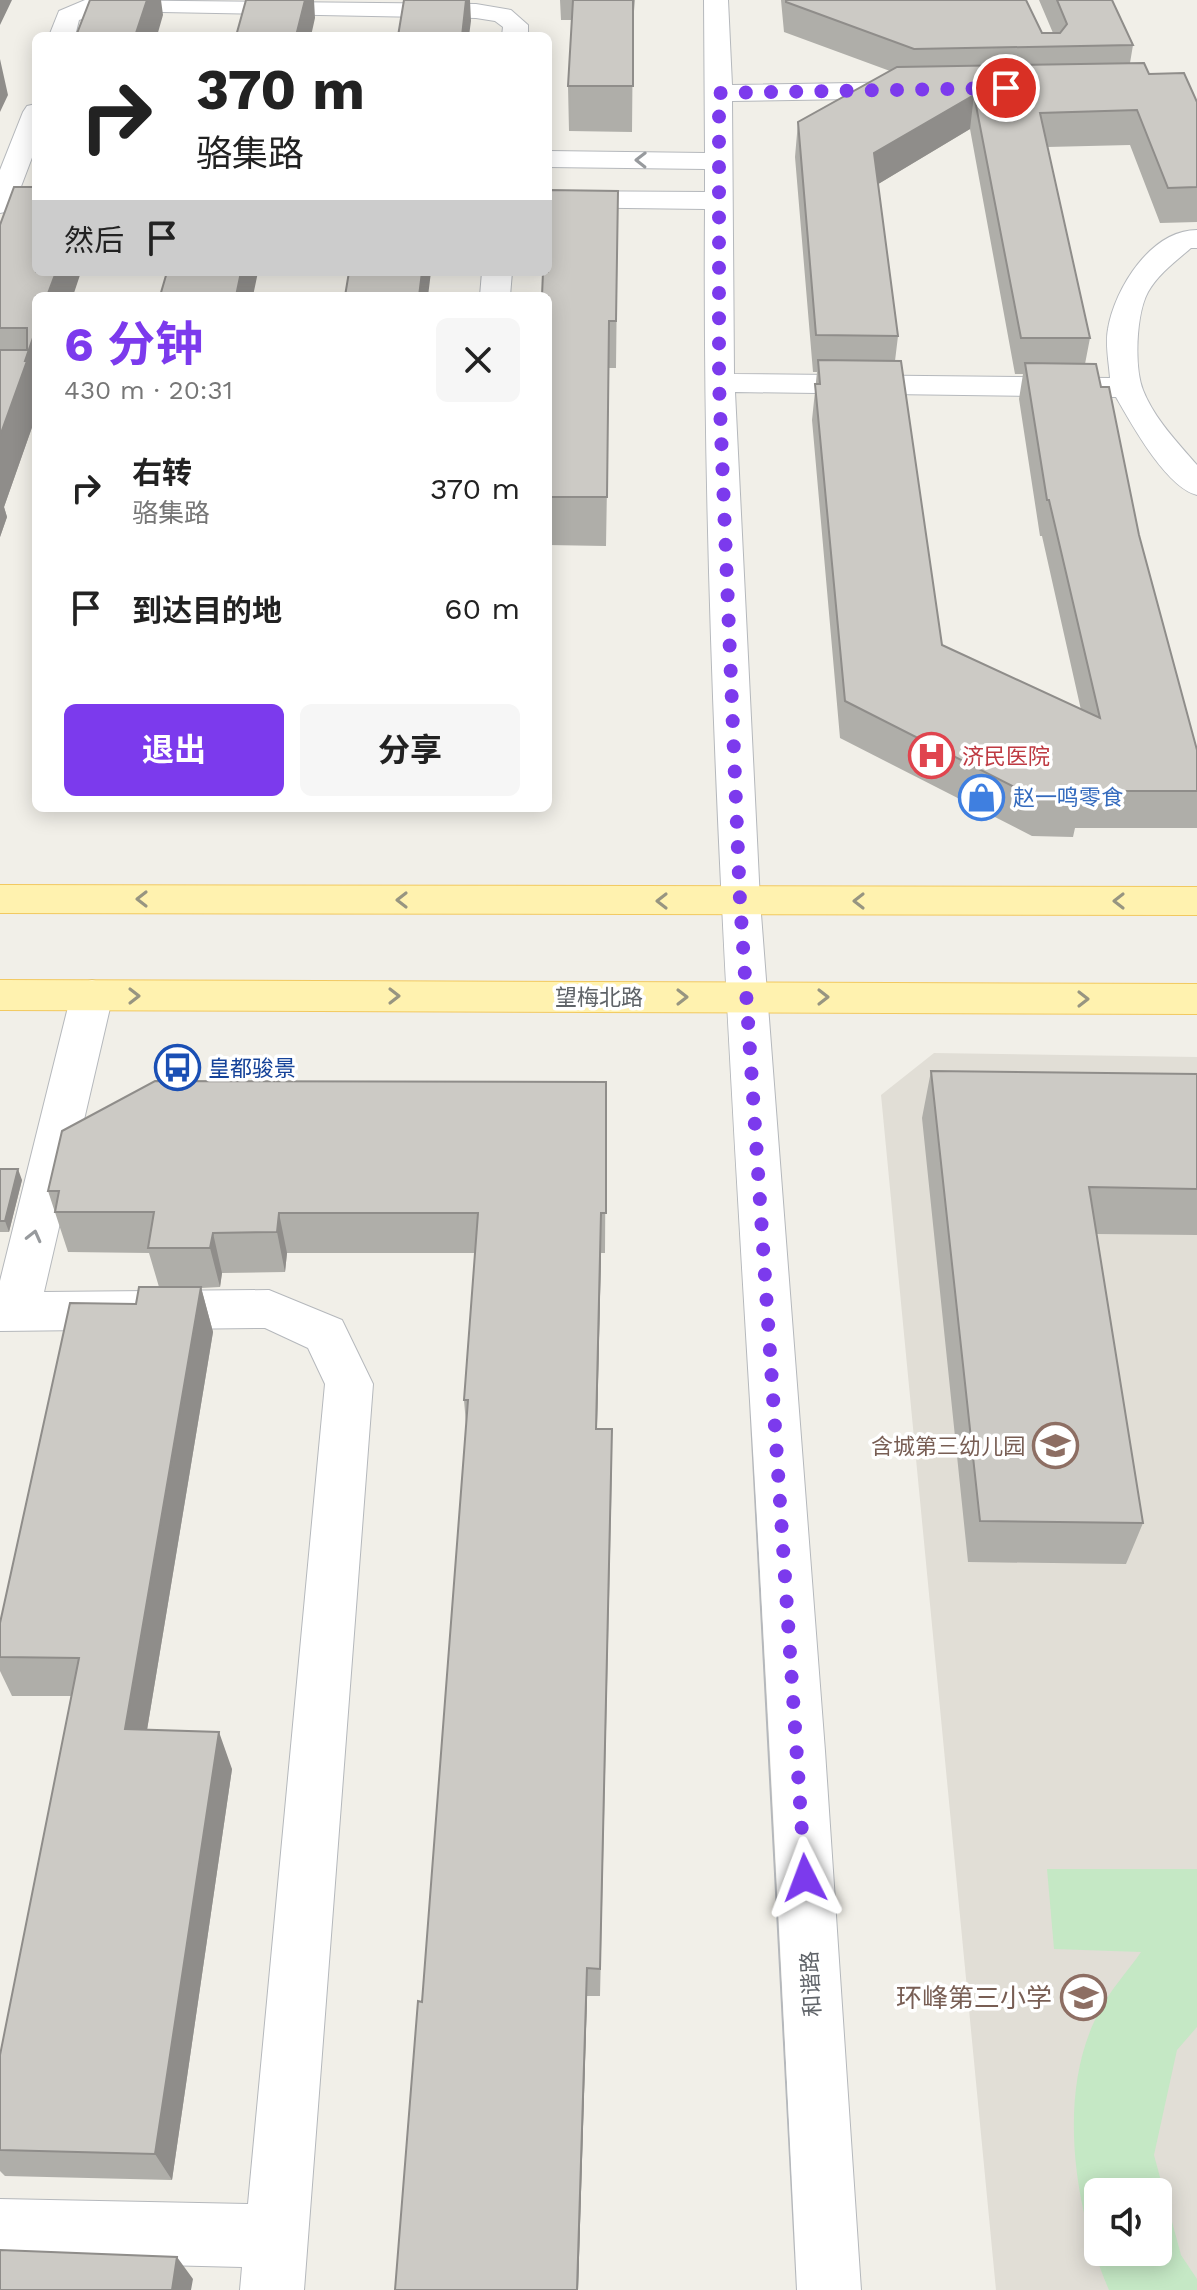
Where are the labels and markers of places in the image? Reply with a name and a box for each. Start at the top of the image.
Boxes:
pin [972,54,1040,122]
hospital icon: 济民医院 [907,732,955,780]
place label: 济民医院 [962,744,1050,769]
shop icon: 赵一鸣零食 [958,773,1006,821]
place label: 赵一鸣零食 [1013,785,1123,810]
bus stop icon: 皇都骏景 [153,1044,201,1092]
place label: 皇都骏景 [208,1056,296,1081]
school or university icon: 含城第三幼儿园 [1032,1422,1080,1470]
place label: 含城第三幼儿园 [871,1434,1025,1459]
school or university icon: 环峰第三小学 [1059,1974,1107,2022]
place label: 环峰第三小学 [896,1983,1052,2013]

